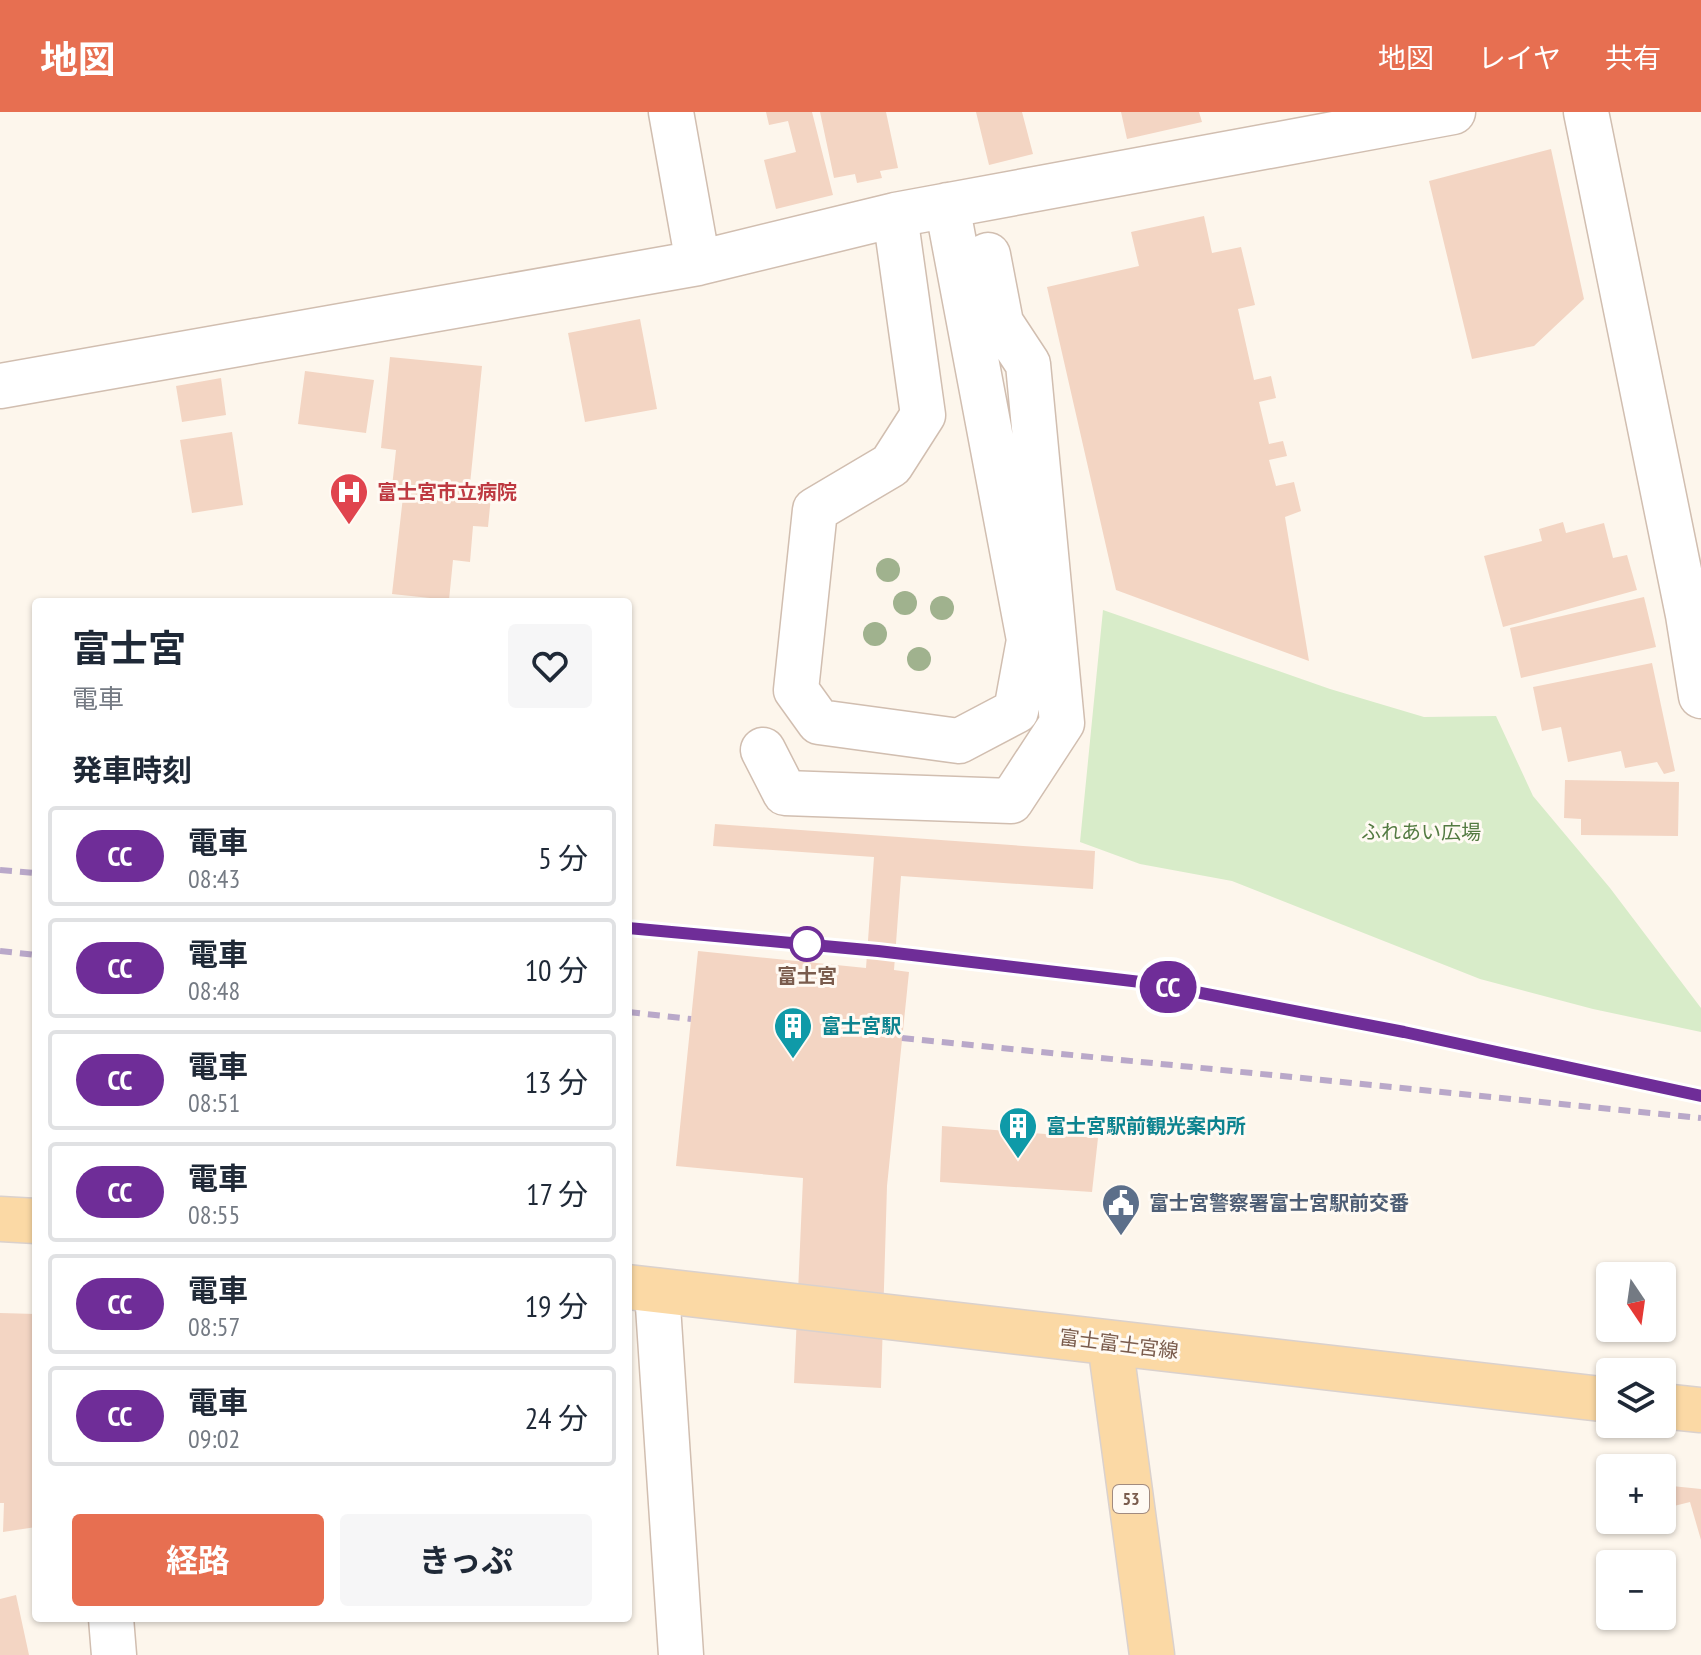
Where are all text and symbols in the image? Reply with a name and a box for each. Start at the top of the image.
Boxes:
text: 地図 [40,34,116,83]
text: 地図 [1378,39,1434,76]
text: レイヤ [1478,39,1561,76]
text: 共有 [1605,39,1661,76]
hospital icon: 富士宮市立病院 [328,471,370,526]
place label: 富士宮市立病院 [377,479,517,505]
text: 富士宮 [72,623,186,672]
button: heart [508,624,592,708]
text: 電車 [72,682,124,715]
text: 発車時刻 [72,750,192,789]
park label: ふれあい広場 [1361,819,1481,845]
text: 電車 [188,822,248,861]
text: CC [108,837,132,874]
text: 5 分 [538,838,588,877]
text: 08:43 [188,862,240,895]
marker: 富士宮 [790,927,824,961]
text: 電車 [188,934,248,973]
text: CC [108,949,132,986]
text: 10 分 [525,950,588,989]
line badge: CC [1132,961,1204,1013]
place label: 富士宮 [777,963,837,989]
text: CC [1156,968,1180,1005]
text: 08:48 [188,974,240,1007]
building icon: 富士宮駅 [772,1005,814,1060]
place label: 富士宮駅 [821,1013,901,1039]
text: 電車 [188,1046,248,1085]
text: CC [108,1061,132,1098]
text: 13 分 [525,1062,588,1101]
text: 08:51 [188,1086,240,1119]
building icon: 富士宮駅前観光案内所 [997,1105,1039,1160]
place label: 富士宮駅前観光案内所 [1046,1113,1246,1139]
text: 電車 [188,1158,248,1197]
text: CC [108,1173,132,1210]
text: 17 分 [526,1174,588,1213]
public building icon: 富士宮警察署富士宮駅前交番 [1100,1182,1142,1237]
place label: 富士宮警察署富士宮駅前交番 [1149,1190,1409,1216]
text: 08:55 [188,1198,240,1231]
north arrow [1596,1262,1676,1342]
map controls [1596,1262,1676,1630]
text: 電車 [188,1270,248,1309]
text: CC [108,1285,132,1322]
text: 19 分 [525,1286,588,1325]
text: 08:57 [188,1310,240,1343]
street label: 富士富士宮線 [1058,1324,1180,1364]
button: layers [1596,1358,1676,1438]
text: 電車 [188,1382,248,1421]
text: CC [108,1397,132,1434]
text: 24 分 [525,1398,588,1437]
text: 09:02 [188,1422,240,1455]
button: + [1596,1454,1676,1534]
road number: 53 [1113,1485,1149,1513]
button: 経路 [72,1514,324,1606]
button: きっぷ [340,1514,592,1606]
button: − [1596,1550,1676,1630]

